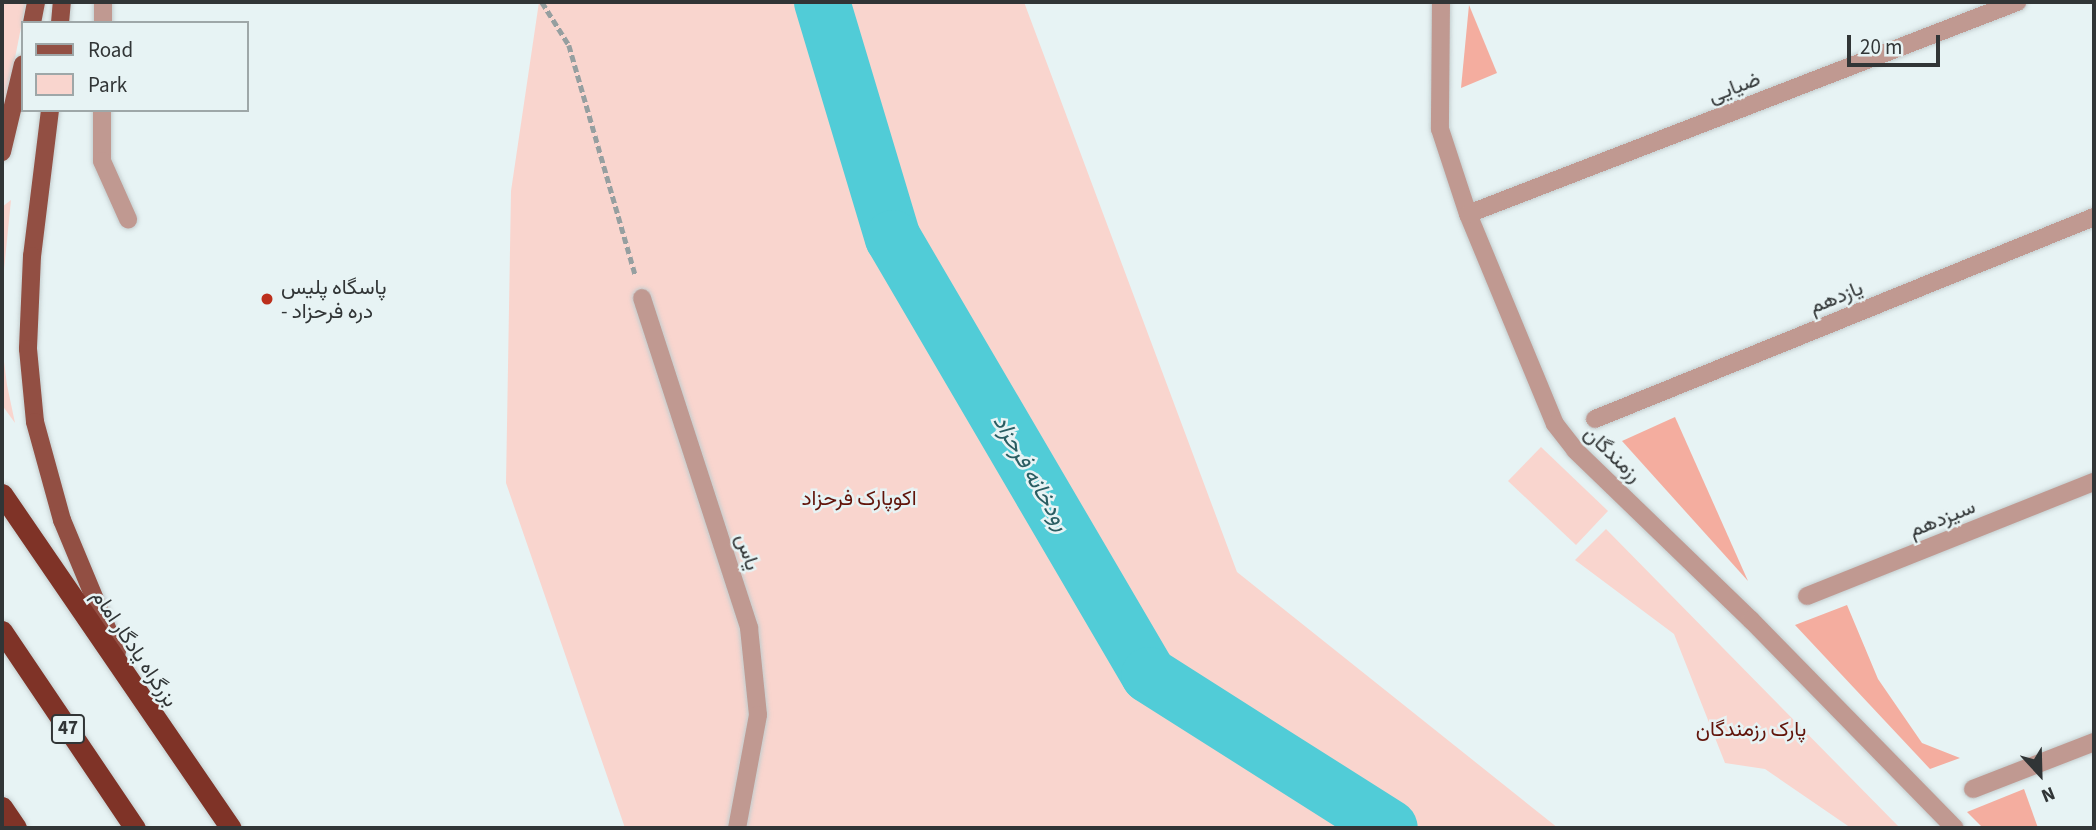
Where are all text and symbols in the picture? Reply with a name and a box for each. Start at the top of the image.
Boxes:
legend [21,21,248,112]
scale bar [1851,21,1944,65]
text: 20 m [1860,32,1902,62]
text: Road [88,35,133,65]
street label: ضیایی [1704,66,1764,108]
text: Park [88,70,127,100]
place label: پاسگاه پلیس - دره فرحزاد [281,274,387,324]
street label: یازدهم [1806,275,1866,319]
marker: پاسگاه پلیس - دره فرحزاد [259,291,275,307]
water label: رودخانه فرحزاد [987,410,1075,536]
street label: رزمندگان [1579,420,1647,488]
park label: اکوپارک فرحزاد [801,485,917,511]
street label: سیزدهم [1905,493,1979,543]
street label: یاس [730,531,766,573]
street label: بزرگراه یادگار امام [86,585,184,711]
road number: 47 [50,714,86,744]
park label: پارک رزمندگان [1696,716,1806,742]
north arrow [2005,739,2075,809]
text: N [2037,779,2059,809]

